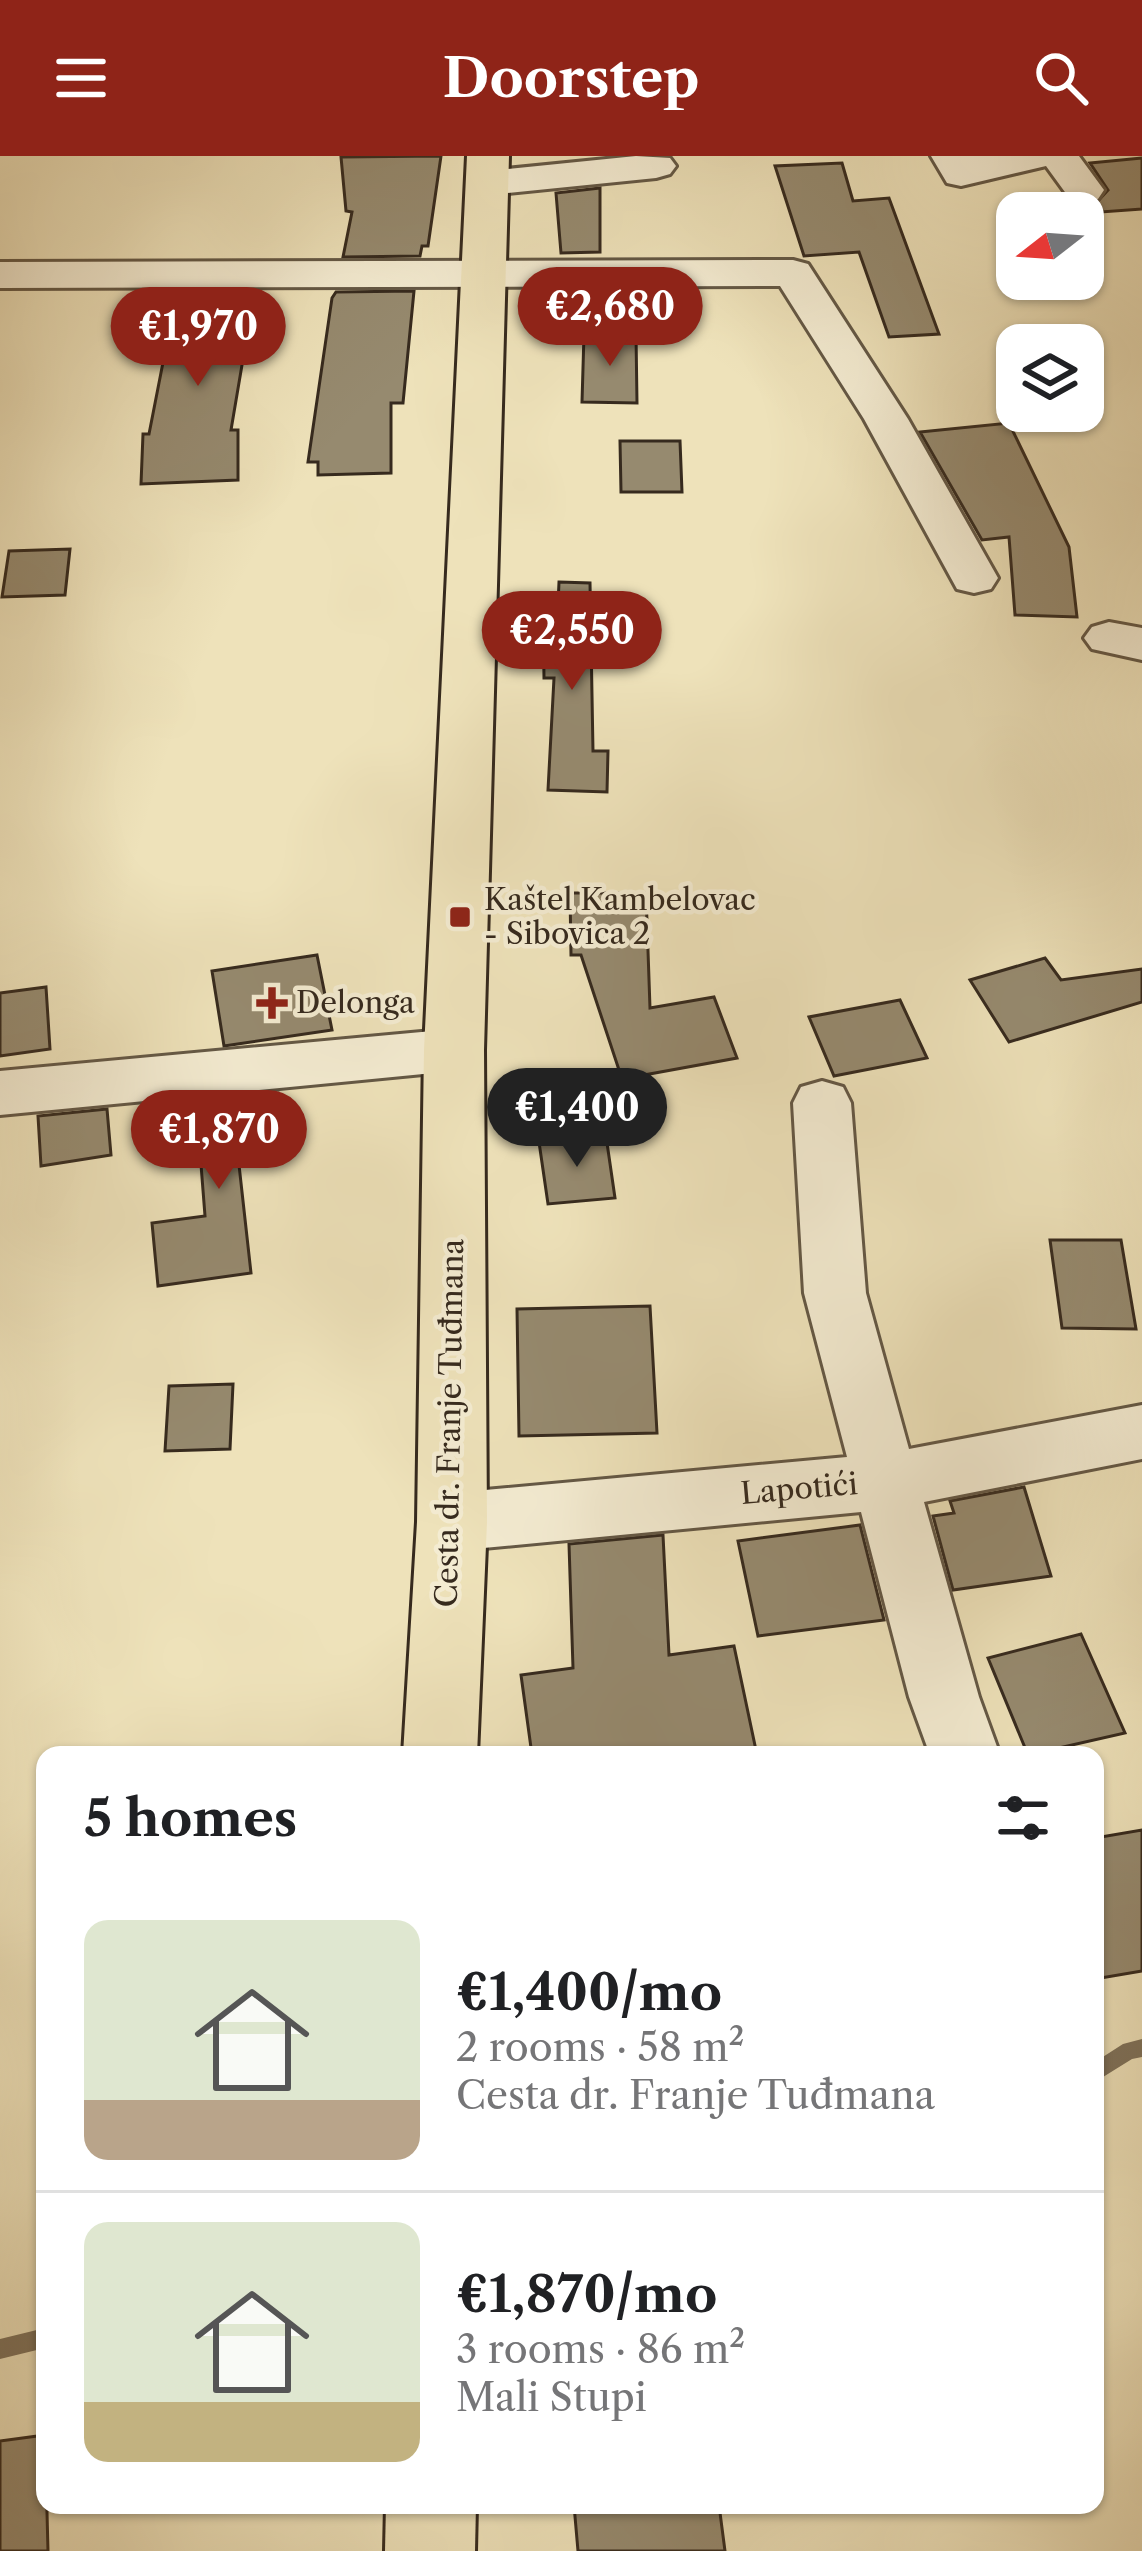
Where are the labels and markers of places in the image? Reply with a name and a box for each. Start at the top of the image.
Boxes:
pin: €2,680 [512,267,708,369]
pin: €1,970 [100,287,296,389]
pin: €2,550 [474,591,670,693]
place label: Kaštel Kambelovac - Sibovica 2 [484,881,756,952]
marker: Kaštel Kambelovac - Sibovica 2 [447,904,473,930]
place label: Delonga [296,984,415,1021]
marker: Delonga [259,990,285,1016]
pin: €1,400 [479,1068,675,1170]
pin: €1,870 [121,1090,317,1192]

